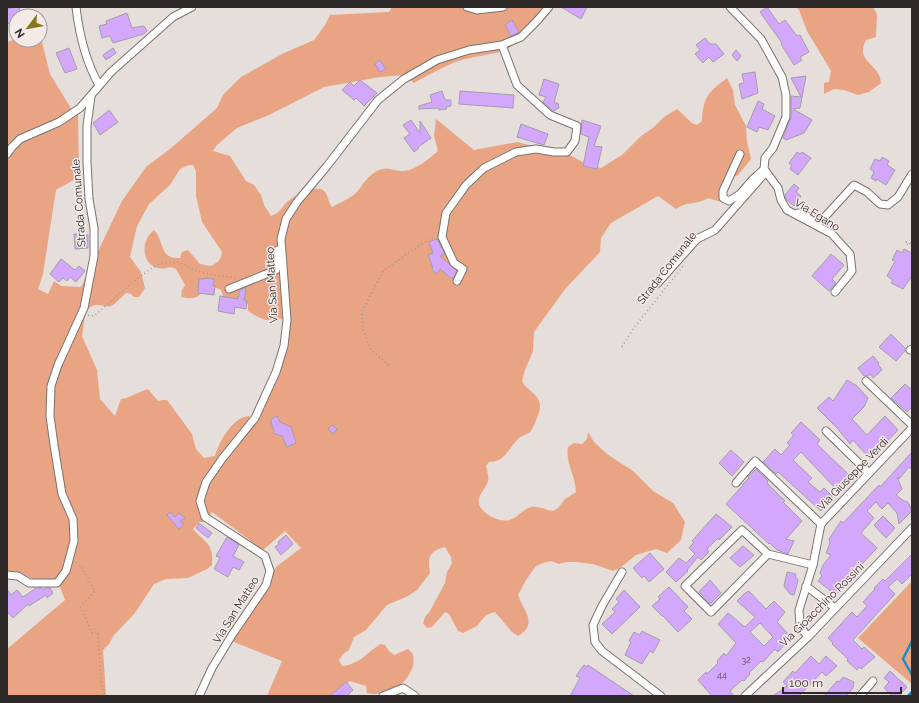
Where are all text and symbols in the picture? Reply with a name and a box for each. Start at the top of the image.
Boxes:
north arrow [8,8,48,48]
text: N [12,26,28,40]
street label: Strada Comunale [69,158,89,248]
street label: Via Egano [792,196,842,234]
street label: Strada Comunale [635,229,700,307]
street label: Via San Matteo [263,246,280,323]
street label: Via Giuseppe Verdi [815,435,891,513]
street label: Via Gioacchino Rossini [777,560,867,650]
street label: Via San Matteo [210,574,262,646]
house number: 32 [741,655,751,665]
scale bar [783,669,901,695]
house number: 44 [717,670,727,680]
text: 100 m [789,676,823,690]

